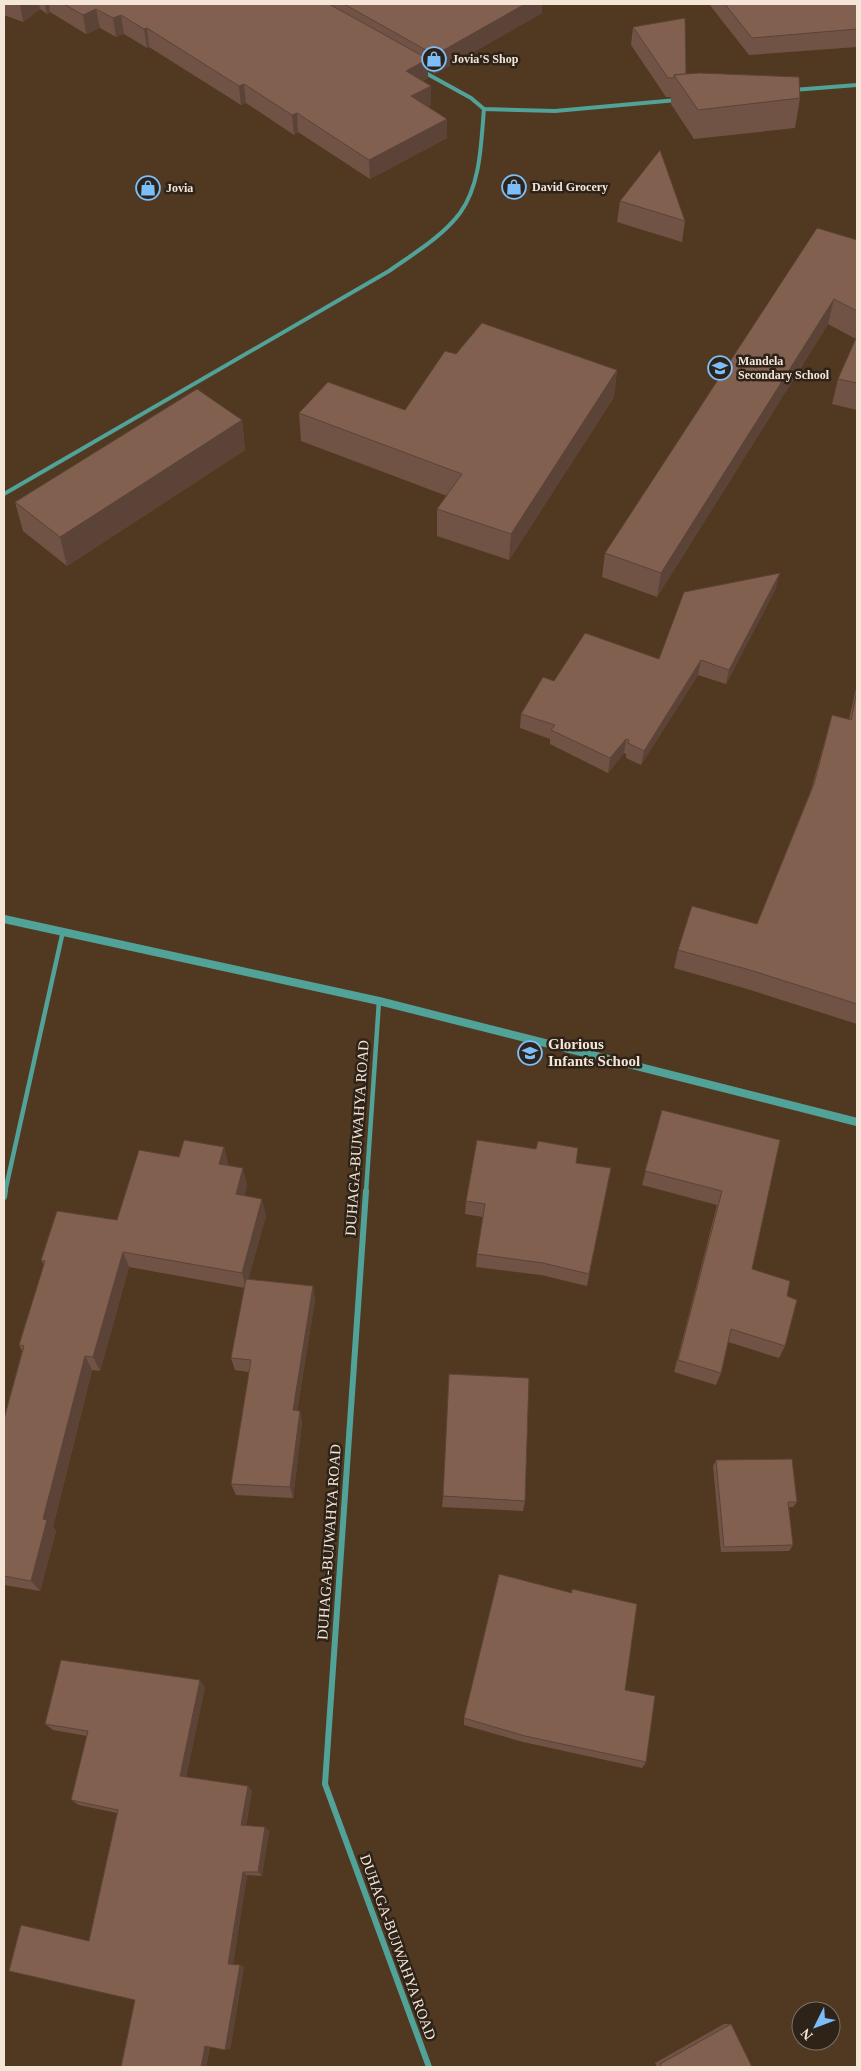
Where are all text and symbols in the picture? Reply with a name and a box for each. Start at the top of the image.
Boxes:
shop icon: Jovia'S Shop [421,46,447,72]
place label: Jovia'S Shop [452,52,519,66]
shop icon: David Grocery [501,174,527,200]
shop icon: Jovia [135,175,161,201]
place label: David Grocery [532,180,608,194]
place label: Jovia [166,181,193,195]
place label: Mandela Secondary School [738,354,830,382]
school or university icon: Mandela Secondary School [707,355,733,381]
place label: Glorious Infants School [548,1036,640,1069]
street label: DUHAGA-BUJWAHYA ROAD [342,1039,372,1236]
school or university icon: Glorious Infants School [517,1040,543,1066]
street label: DUHAGA-BUJWAHYA ROAD [314,1443,344,1640]
street label: DUHAGA-BUJWAHYA ROAD [357,1852,439,2042]
north arrow [791,2001,841,2051]
text: N [798,2026,816,2043]

